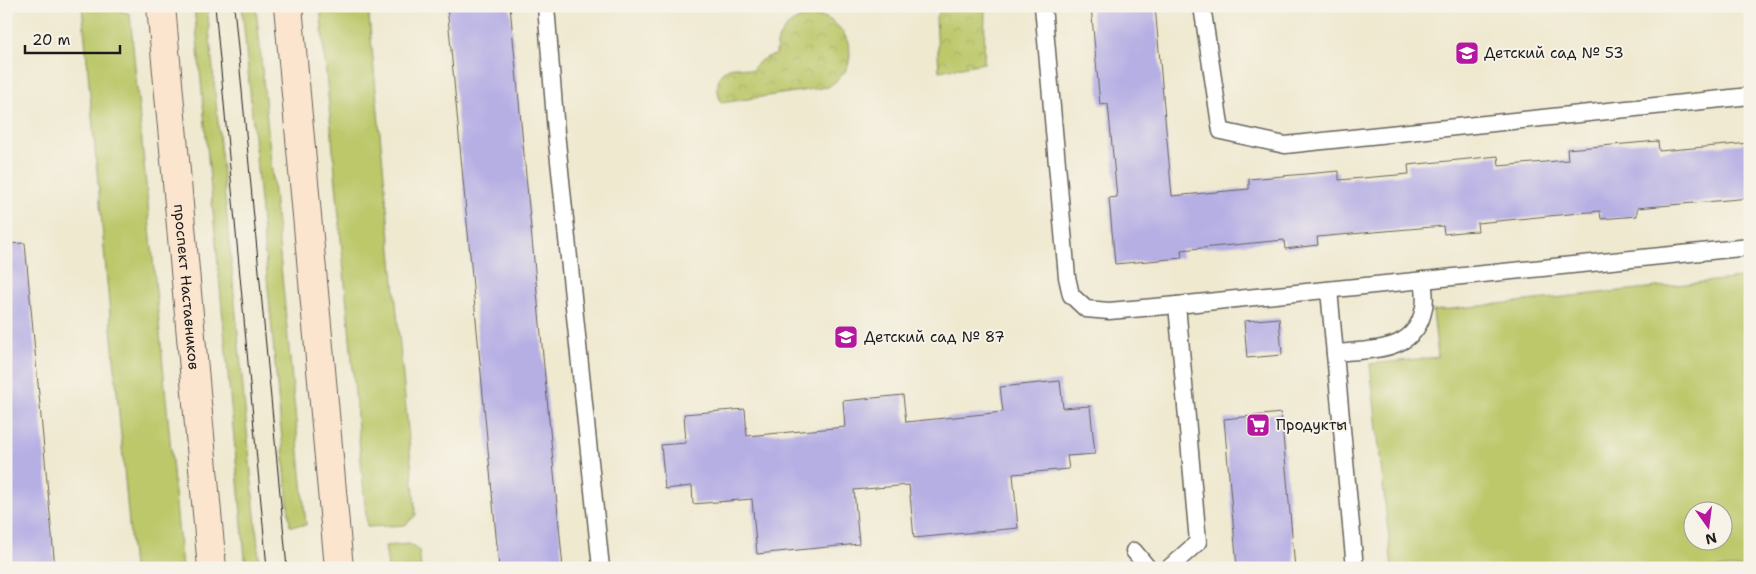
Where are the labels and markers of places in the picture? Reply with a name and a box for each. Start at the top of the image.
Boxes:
school or university icon: Детский сад № 53 [1454,40,1480,66]
place label: Детский сад № 53 [1484,43,1624,63]
school or university icon: Детский сад № 87 [833,324,859,350]
place label: Детский сад № 87 [864,327,1005,347]
supermarket icon: Продукты [1245,412,1271,438]
place label: Продукты [1276,415,1347,435]

